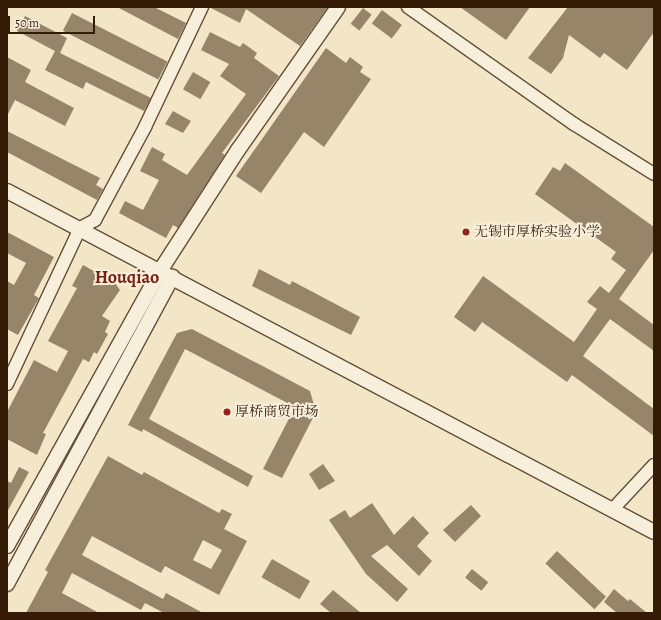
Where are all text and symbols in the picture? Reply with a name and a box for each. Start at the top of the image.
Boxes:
scale bar [10,8,97,34]
text: 50 m [15,15,39,31]
place label: 无锡市厚桥实验小学 [474,224,600,240]
marker: 无锡市厚桥实验小学 [461,227,471,237]
district label: Houqiao [95,266,159,288]
place label: 厚桥商贸市场 [235,404,319,420]
marker: 厚桥商贸市场 [222,407,232,417]

